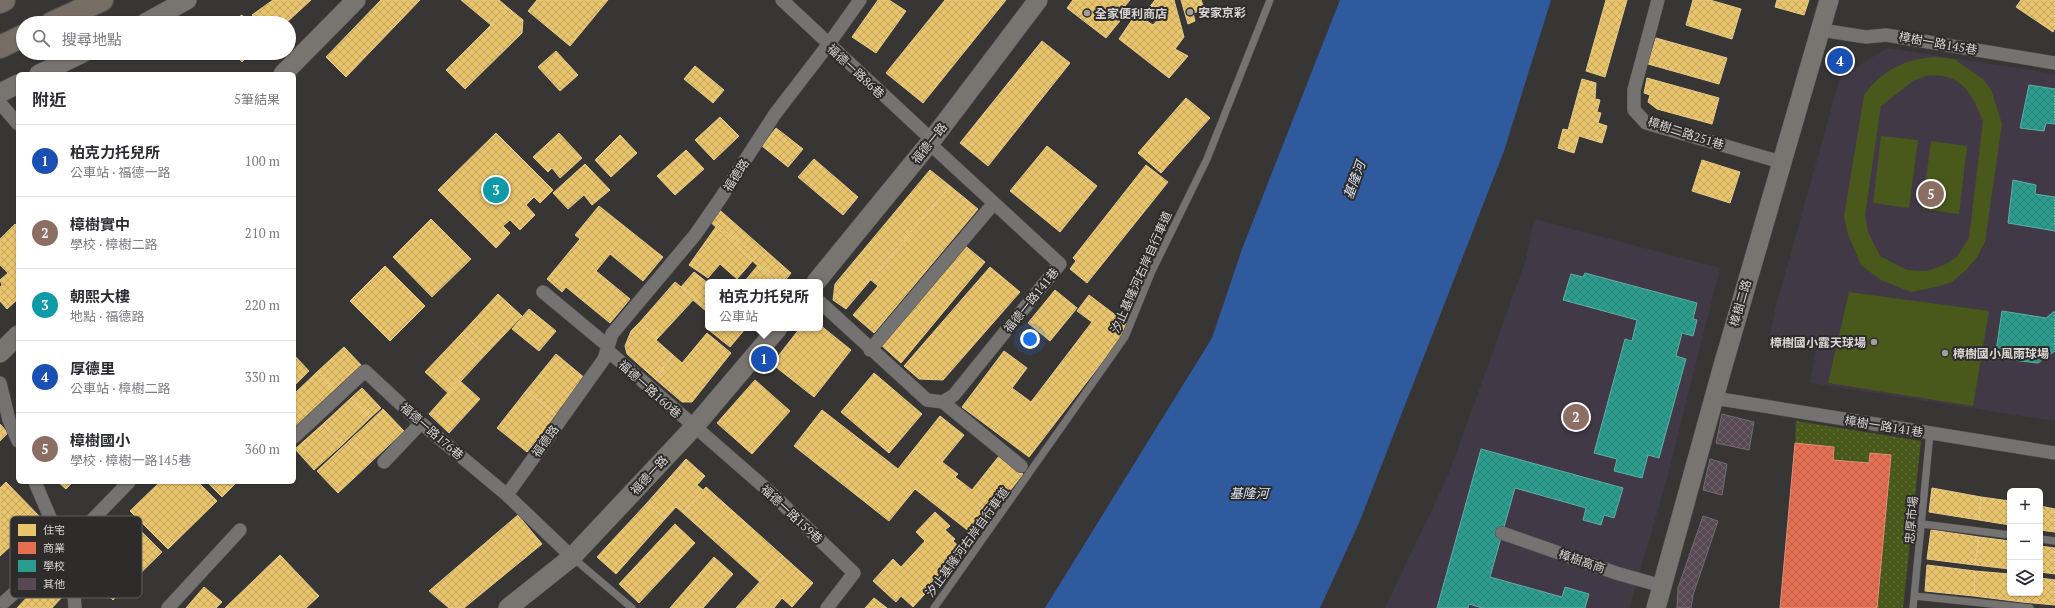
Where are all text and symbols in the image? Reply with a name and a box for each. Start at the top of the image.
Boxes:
place label: 安家京彩 [1198,5,1246,20]
place label: 全家便利商店 [1095,6,1167,21]
marker: 安家京彩 [1185,7,1195,17]
marker: 全家便利商店 [1082,8,1092,18]
search box [16,16,296,60]
icon: search [30,27,52,49]
text: 搜尋地點 [62,29,122,49]
street label: 樟樹一路145巷 [1898,29,1978,57]
street label: 福德一路86巷 [824,41,888,101]
pin: 4 [1827,46,1853,76]
text: 附近 [32,88,66,111]
text: 5筆結果 [234,90,280,108]
street label: 樟樹二路251巷 [1646,114,1726,152]
street label: 福德一路 [908,120,950,166]
text: 柏克力托兒所 [70,142,160,162]
text: 1 [41,152,49,170]
text: 100 m [245,152,280,170]
street label: 福德路 [720,156,752,194]
water label: 基隆河 [1339,156,1370,201]
text: 公車站 · 福德一路 [70,163,170,181]
pin: 3 [483,175,509,205]
pin: 5 [1918,179,1944,209]
street label: 汐止基隆河右岸自行車道 [1107,209,1175,335]
text: 樟樹實中 [70,214,130,234]
text: 2 [41,224,49,242]
text: 210 m [245,224,280,242]
text: 學校 · 樟樹二路 [70,235,157,253]
street label: 福德一路141巷 [1000,265,1062,335]
street label: 樟樹二路 [1726,278,1754,328]
popup [705,279,823,331]
text: 朝熙大樓 [70,286,130,306]
text: 柏克力托兒所 [719,286,809,306]
text: 3 [41,296,49,314]
text: 220 m [245,296,280,314]
text: 地點 · 福德路 [70,307,144,325]
text: 公車站 [719,307,758,325]
your location [1020,329,1040,349]
place label: 樟樹國小露天球場 [1770,335,1866,350]
marker: 樟樹國小露天球場 [1869,337,1879,347]
pin: 1 [751,344,777,374]
place label: 樟樹國小風雨球場 [1953,346,2049,361]
marker: 樟樹國小風雨球場 [1940,348,1950,358]
street label: 福德一路160巷 [616,357,684,421]
text: 厚德里 [70,358,115,378]
text: 4 [41,368,49,386]
text: 330 m [245,368,280,386]
text: 公車站 · 樟樹二路 [70,379,170,397]
street label: 福德一路176巷 [397,399,467,463]
pin: 2 [1563,402,1589,432]
street label: 樟樹一路141巷 [1844,412,1924,440]
street label: 福德路 [528,422,562,460]
text: 樟樹國小 [70,430,130,450]
text: 5 [41,440,49,458]
text: 360 m [245,440,280,458]
text: 學校 · 樟樹一路145巷 [70,451,191,469]
street label: 福德一路 [627,452,671,498]
street label: 福德一路159巷 [758,482,826,546]
street label: 汐止基隆河右岸自行車道 [922,484,1012,600]
water label: 基隆河 [1229,484,1271,502]
map controls [2007,488,2043,596]
button: + [2007,488,2043,524]
street label: 忠厚市場 [1901,495,1921,545]
legend [10,516,142,598]
text: 住宅 [43,523,65,537]
button: − [2007,524,2043,560]
text: 商業 [43,541,65,555]
street label: 樟樹高商 [1557,546,1607,576]
text: 學校 [43,559,65,573]
button: layers [2007,560,2043,596]
text: 其他 [43,577,65,591]

